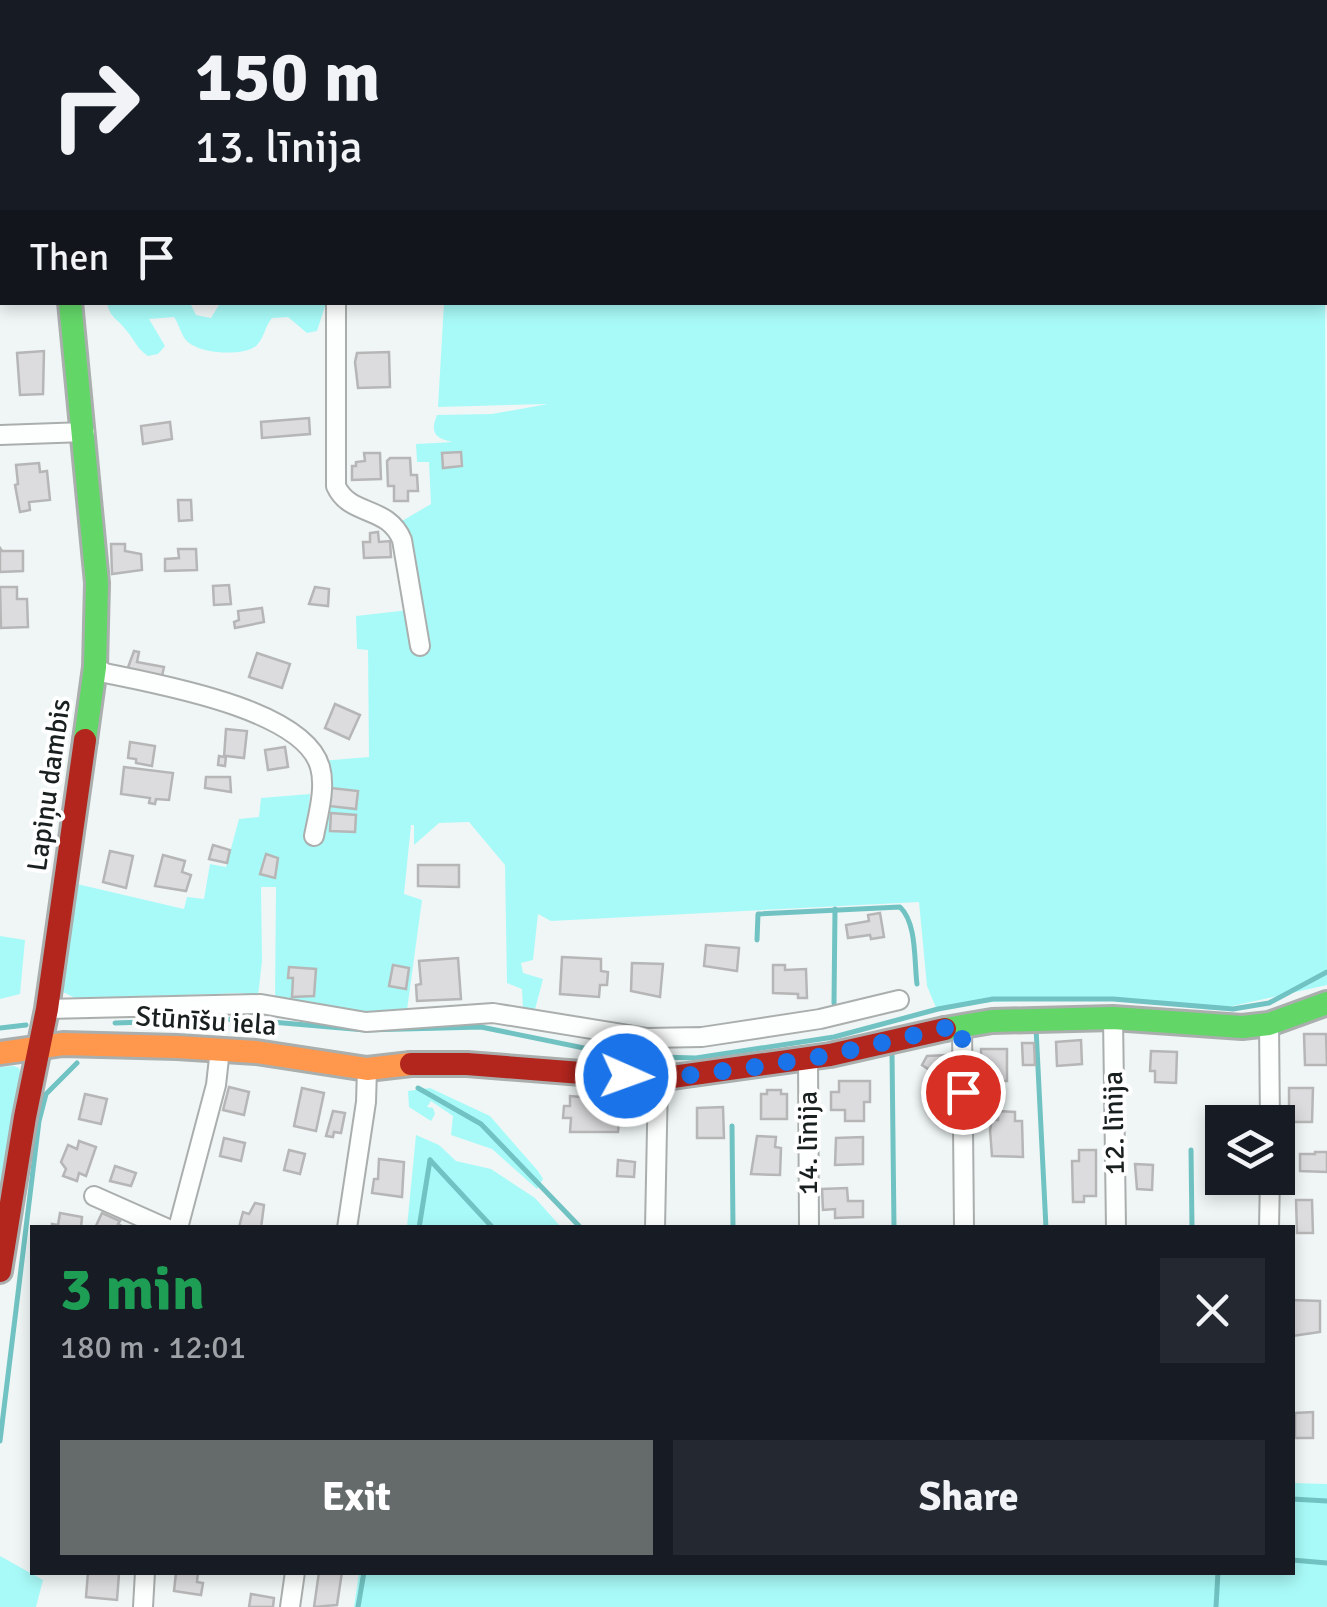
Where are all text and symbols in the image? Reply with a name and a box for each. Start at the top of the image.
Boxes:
text: 150 m [195,34,380,120]
icon: right [30,40,160,170]
text: 13. līnija [195,120,363,175]
icon: arrive [129,230,184,285]
text: Then [30,234,109,281]
street label: Lapiņu dambis [20,697,78,873]
street label: Stūnīšu iela [134,999,278,1043]
position arrow [574,1024,678,1128]
pin [921,1050,1006,1135]
icon: arrive [936,1065,991,1120]
street label: 12. līnija [1096,1071,1132,1175]
street label: 14. līnija [791,1091,825,1195]
map controls [1205,1105,1295,1195]
button: layers [1205,1105,1295,1195]
text: 3 min [60,1253,205,1327]
button: close [1160,1258,1265,1363]
text: 180 m · 12:01 [60,1328,246,1367]
button: Exit [60,1440,653,1555]
button: Share [673,1440,1265,1555]

